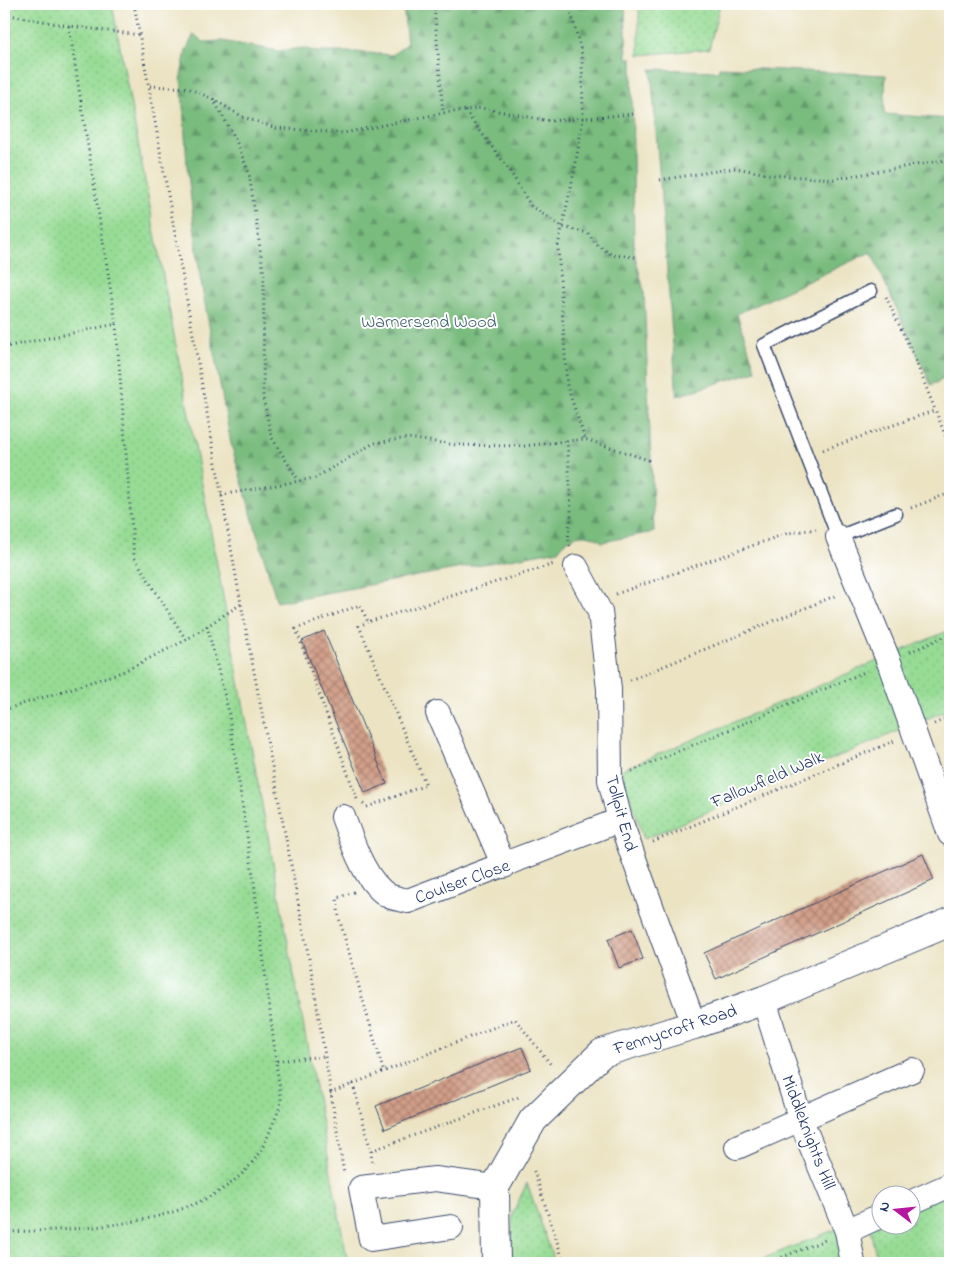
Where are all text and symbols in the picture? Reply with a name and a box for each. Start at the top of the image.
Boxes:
park label: Warnersend Wood [361,310,497,336]
street label: Fallowfield Walk [706,745,828,817]
street label: Tollpit End [597,773,643,855]
street label: Coulser Close [412,853,515,912]
street label: Fennycroft Road [610,999,741,1063]
street label: Middleknights Hill [772,1072,841,1194]
north arrow [872,1184,922,1234]
text: N [874,1199,896,1214]

